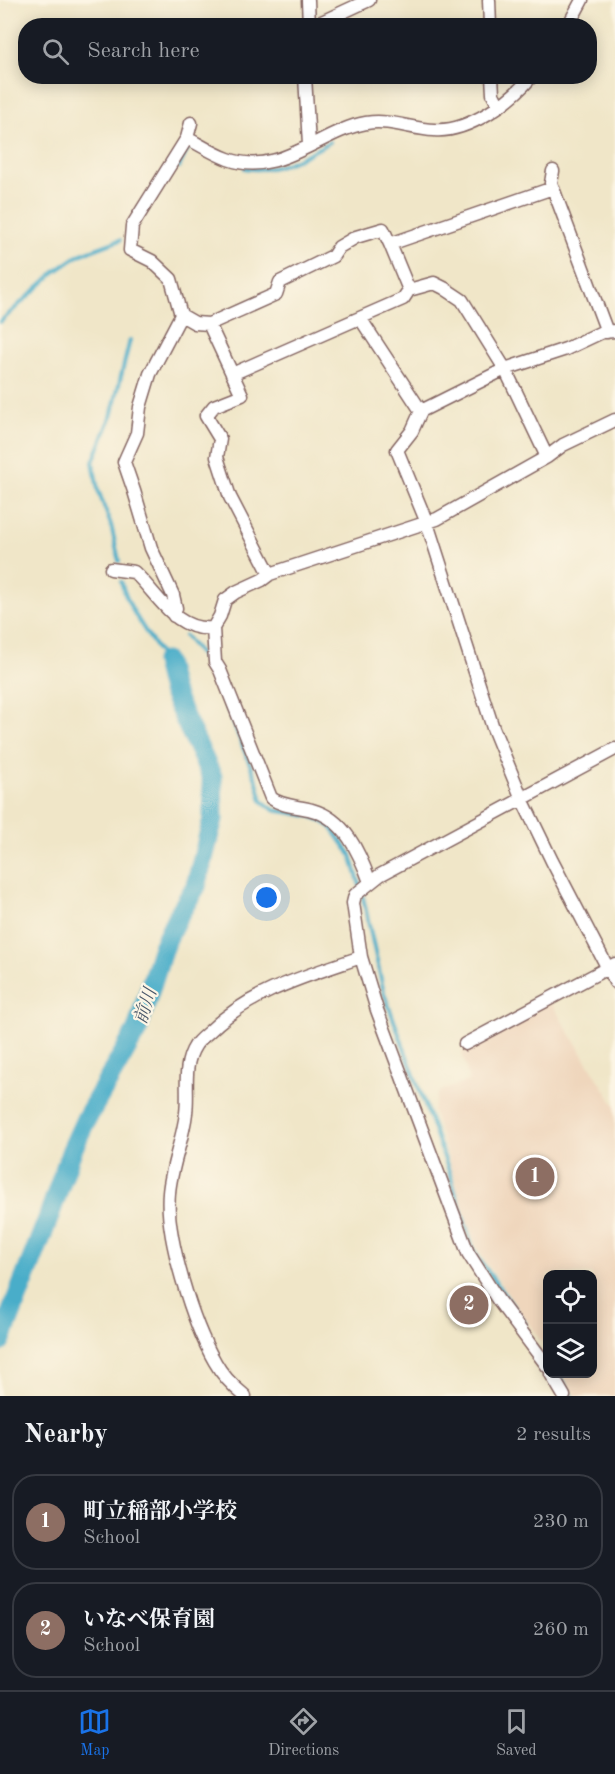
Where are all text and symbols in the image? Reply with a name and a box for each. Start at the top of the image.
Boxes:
search box [18,18,597,84]
icon: search [39,35,72,68]
text: Search here [87,40,200,62]
your location [252,883,281,912]
water label: 前川 [130,984,161,1026]
pin: 1 [516,1154,554,1200]
map controls [543,1270,597,1378]
button: locate [543,1270,597,1324]
pin: 2 [450,1282,488,1328]
button: layers [543,1324,597,1378]
text: Nearby [24,1422,108,1448]
text: 2 results [516,1425,591,1445]
text: 町立稲部小学校 [83,1501,237,1523]
text: 1 [40,1512,51,1532]
text: 230 m [533,1512,589,1532]
text: School [83,1528,140,1548]
text: いなべ保育園 [83,1609,215,1631]
text: 2 [40,1620,51,1640]
text: 260 m [533,1620,589,1640]
text: School [83,1636,140,1656]
tab: Map [78,1705,111,1761]
tab: Directions [268,1705,339,1761]
tab: Saved [496,1705,537,1761]

